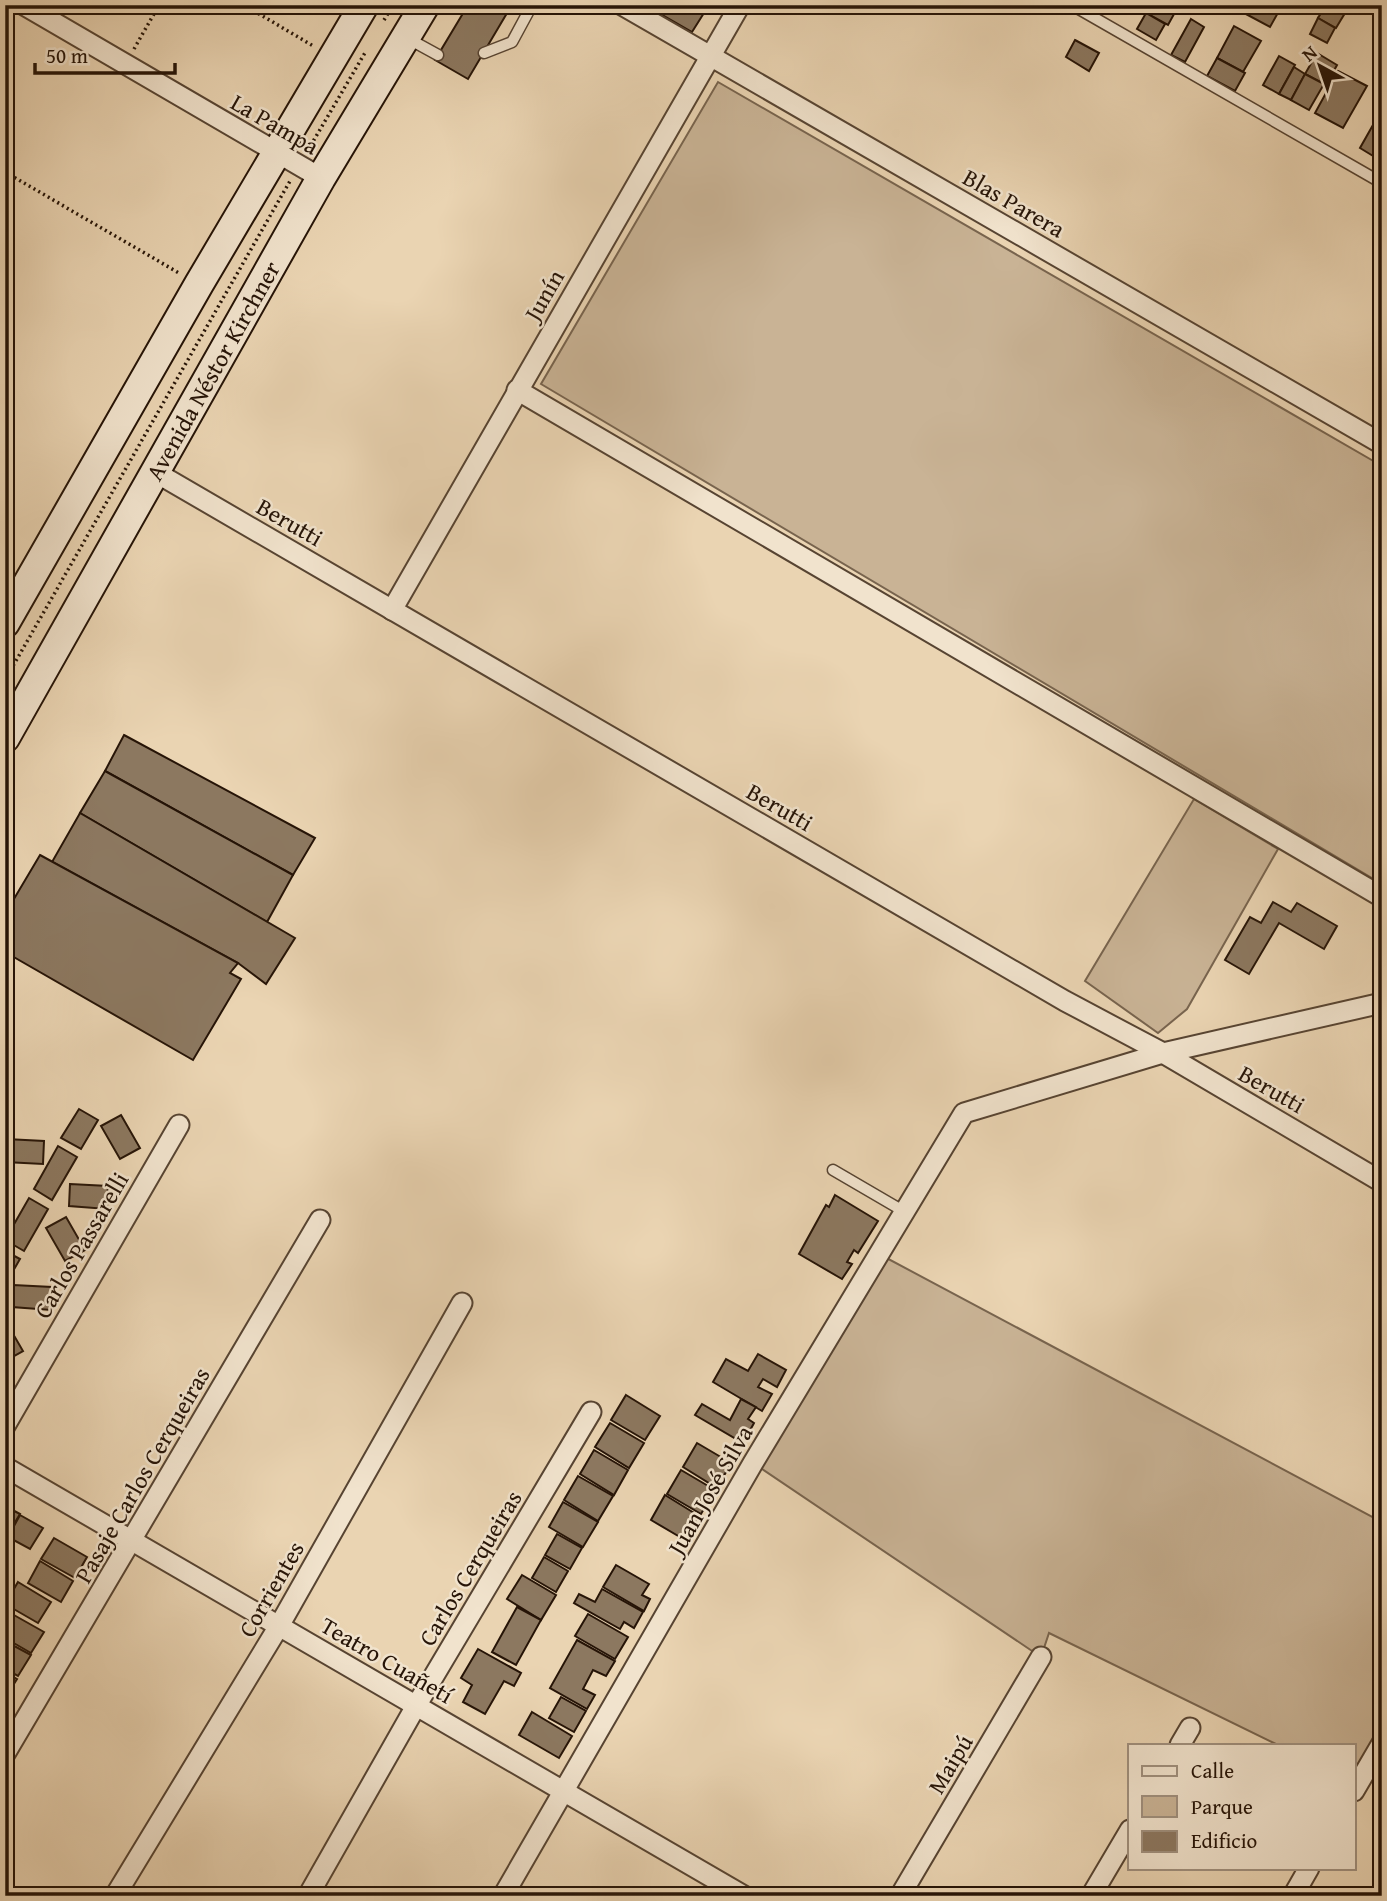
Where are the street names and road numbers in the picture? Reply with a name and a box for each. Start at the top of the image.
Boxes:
street label: La Pampa [224,85,326,164]
street label: Blas Parera [957,160,1072,247]
street label: Avenida Néstor Kirchner [136,254,288,487]
street label: Junín [514,262,573,330]
street label: Berutti [250,489,330,555]
street label: Berutti [740,774,820,840]
street label: Berutti [1232,1056,1312,1122]
street label: Carlos Passarelli [25,1165,137,1325]
street label: Pasaje Carlos Cerqueiras [66,1361,218,1589]
street label: Juan José Silva [657,1418,762,1564]
street label: Carlos Cerqueiras [410,1484,530,1652]
street label: Corrientes [229,1534,313,1644]
street label: Teatro Cuañetí [314,1608,461,1713]
street label: Maipú [919,1728,981,1800]

